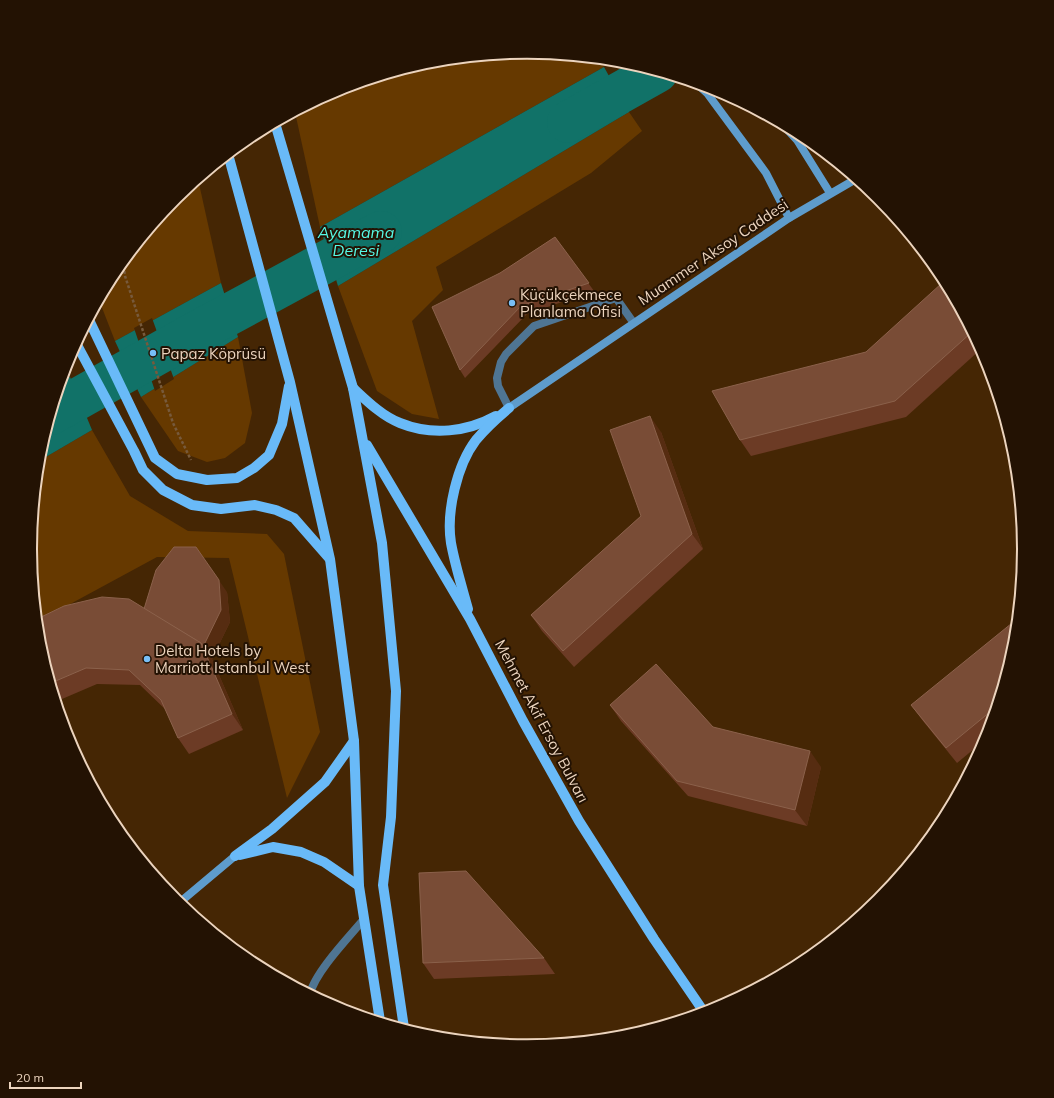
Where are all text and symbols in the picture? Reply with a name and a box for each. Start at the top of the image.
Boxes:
street label: Muammer Aksoy Caddesi [634,195,792,309]
water label: Ayamama Deresi [317,222,395,260]
place label: Küçükçekmece Planlama Ofisi [520,285,622,321]
marker: Küçükçekmece Planlama Ofisi [507,298,517,308]
place label: Papaz Köprüsü [161,344,266,363]
marker: Papaz Köprüsü [148,348,158,358]
street label: Mehmet Akif Ersoy Bulvarı [491,636,593,806]
place label: Delta Hotels by Marriott Istanbul West [155,641,310,677]
marker: Delta Hotels by Marriott Istanbul West [142,654,152,664]
scale bar [10,1064,81,1090]
text: 20 m [16,1070,44,1085]

